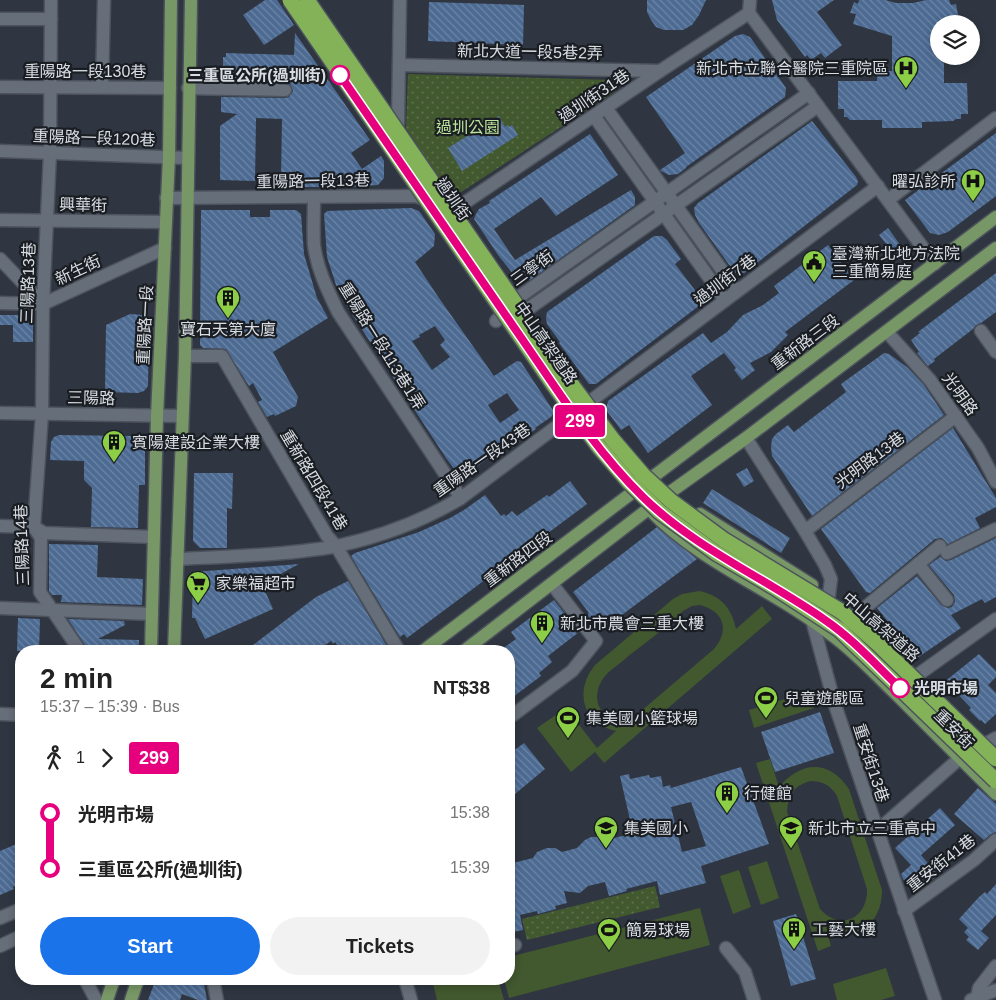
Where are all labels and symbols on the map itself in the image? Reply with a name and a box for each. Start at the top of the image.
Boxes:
street label: 新北大道一段5巷2弄 [457,42,603,62]
hospital icon: 新北市立聯合醫院三重院區 [893,55,919,89]
place label: 新北市立聯合醫院三重院區 [696,60,888,77]
street label: 重陽路一段130巷 [24,63,146,80]
marker: 三重區公所(過圳街) [330,65,350,85]
street label: 過圳街31巷 [555,66,633,126]
place label: 三重區公所(過圳街) [187,67,326,84]
park label: 過圳公園 [436,119,500,136]
street label: 重陽路一段120巷 [32,127,156,149]
hospital icon: 曜弘診所 [960,168,986,202]
street label: 重陽路一段13巷 [256,172,370,190]
place label: 曜弘診所 [892,173,956,190]
street label: 過圳街 [432,174,474,224]
street label: 興華街 [59,196,107,214]
street label: 三陽路13巷 [18,242,38,324]
place label: 臺灣新北地方法院 三重簡易庭 [832,245,960,280]
street label: 三寧街 [508,247,556,289]
public building icon: 臺灣新北地方法院 三重簡易庭 [801,249,827,283]
street label: 過圳街7巷 [691,251,759,309]
street label: 新生街 [53,252,103,288]
street label: 重陽路一段113巷1弄 [336,279,428,413]
street label: 重陽路一段 [134,285,156,365]
building icon: 寶石天第大廈 [215,285,241,319]
street label: 中山高架道路 [512,299,580,387]
street label: 重新路三段 [768,311,842,373]
place label: 寶石天第大廈 [180,320,276,338]
street label: 光明路 [939,370,981,418]
street label: 三陽路 [67,389,115,407]
line badge: 299 [551,405,609,437]
street label: 重陽路一段43巷 [431,420,533,500]
street label: 重新路四段41巷 [277,427,351,533]
building icon: 賓陽建設企業大樓 [101,429,127,463]
street label: 光明路13巷 [832,429,908,491]
place label: 賓陽建設企業大樓 [132,434,260,451]
street label: 三陽路14巷 [12,504,32,586]
street label: 重新路四段 [481,528,555,590]
supermarket icon: 家樂福超市 [185,570,211,604]
place label: 家樂福超市 [216,575,296,592]
street label: 中山高架道路 [839,589,923,665]
building icon: 新北市農會三重大樓 [529,610,555,644]
place label: 新北市農會三重大樓 [560,615,704,632]
marker: 光明市場 [890,678,910,698]
place label: 光明市場 [914,680,978,697]
sports icon: 兒童遊戲區 [753,685,779,719]
place label: 兒童遊戲區 [784,690,864,707]
sports icon: 集美國小籃球場 [555,705,581,739]
street label: 重安街 [931,706,977,752]
place label: 集美國小籃球場 [586,709,698,727]
street label: 重安街13巷 [850,721,892,805]
building icon: 行健館 [714,780,740,814]
place label: 行健館 [744,785,792,802]
school or university icon: 集美國小 [593,815,619,849]
school or university icon: 新北市立三重高中 [778,815,804,849]
place label: 集美國小 [624,820,688,837]
place label: 新北市立三重高中 [808,820,936,837]
street label: 重安街41巷 [904,831,978,895]
building icon: 工藝大樓 [781,916,807,950]
sports icon: 簡易球場 [596,917,622,951]
place label: 簡易球場 [626,921,690,939]
place label: 工藝大樓 [812,921,876,938]

